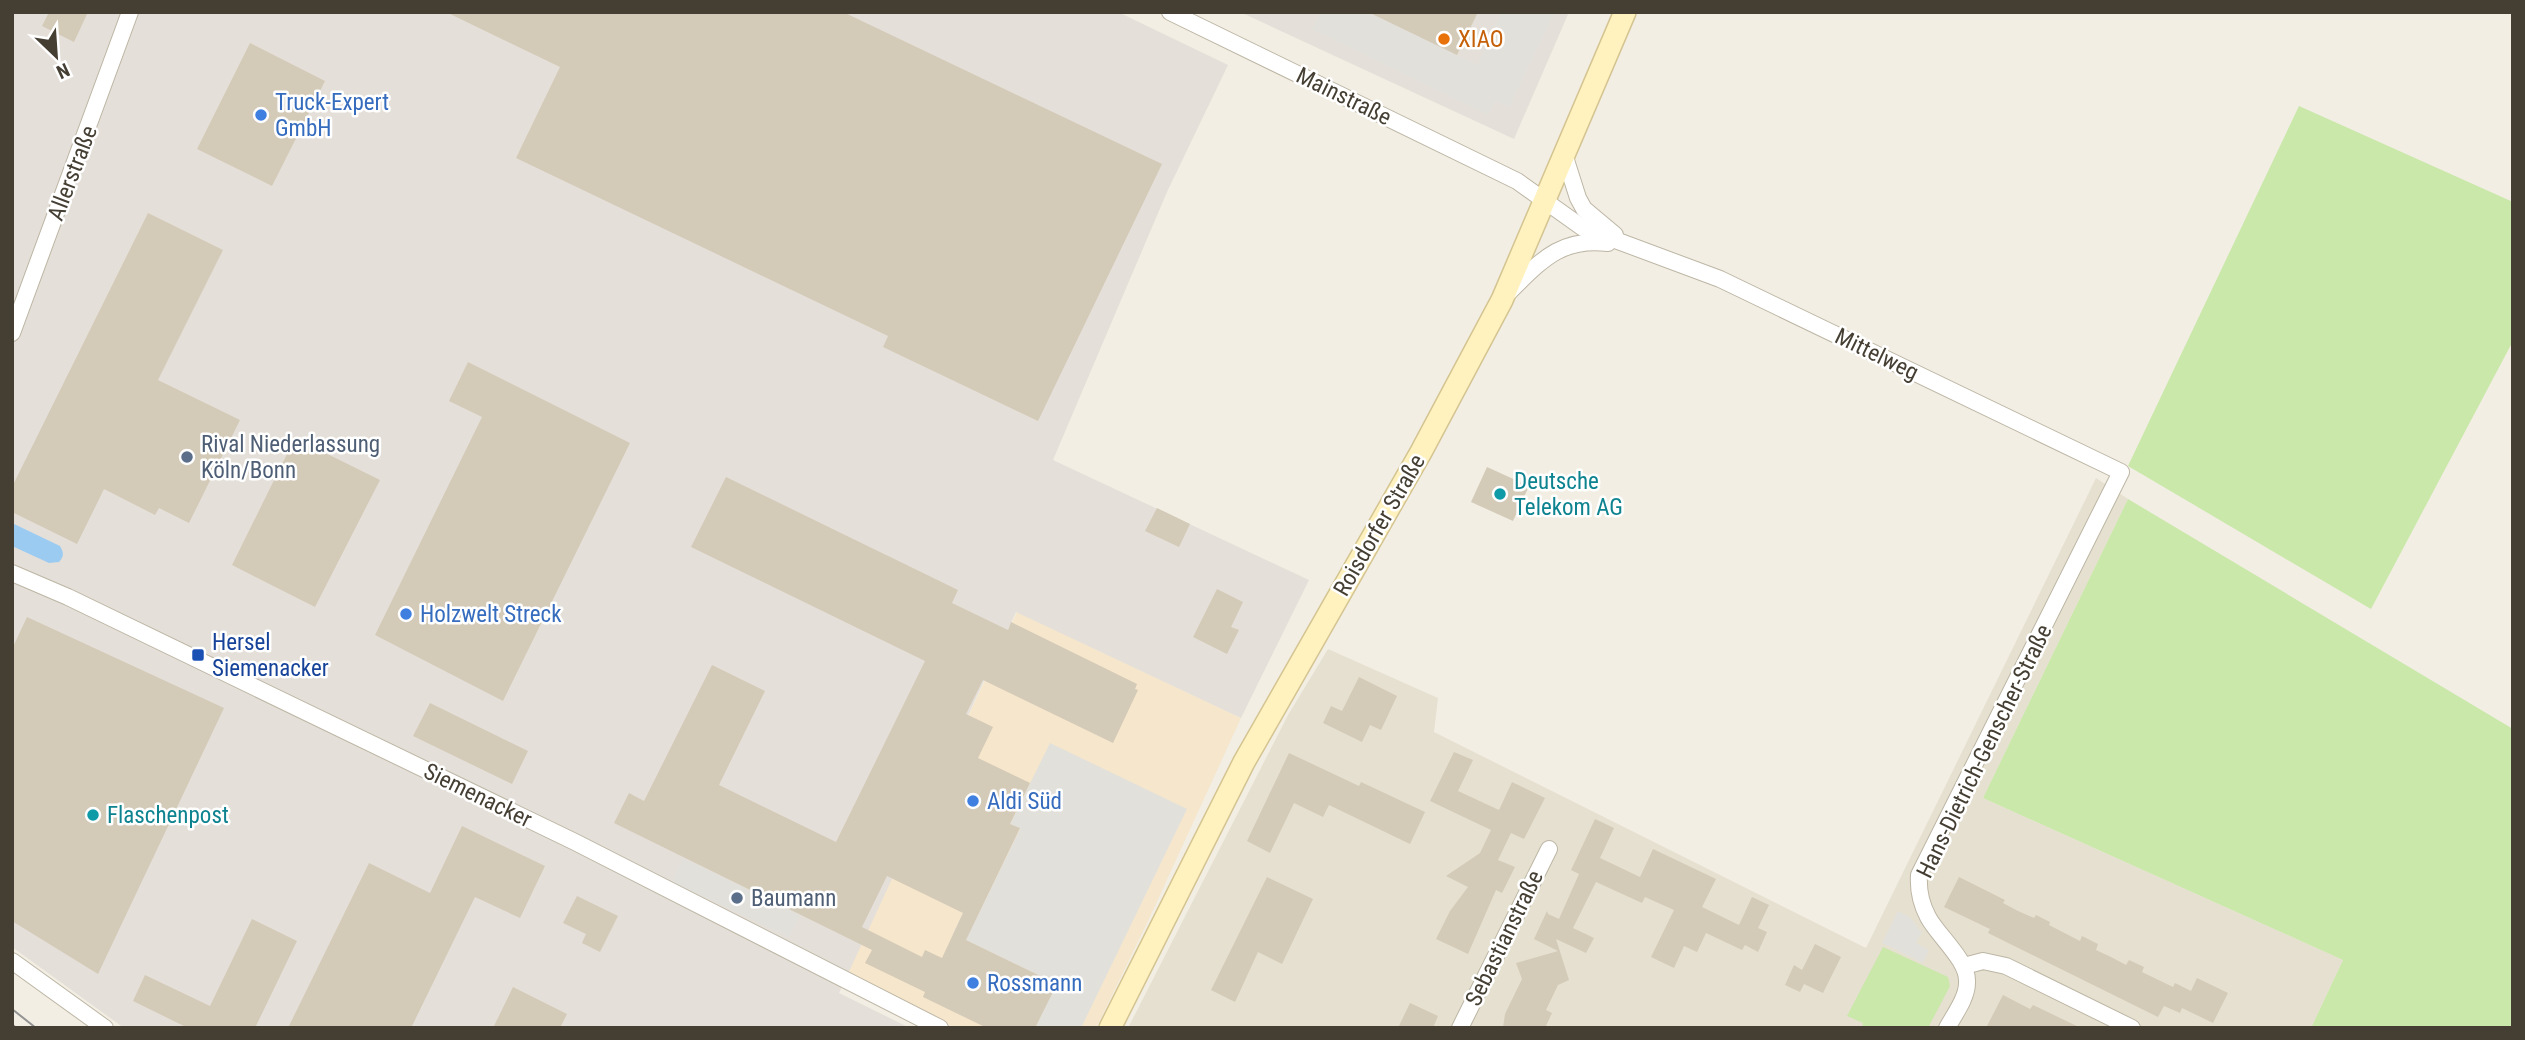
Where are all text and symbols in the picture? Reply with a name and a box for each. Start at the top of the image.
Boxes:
north arrow [21,21,91,91]
place label: XIAO [1458,26,1504,53]
marker: XIAO [1436,31,1452,47]
text: N [53,58,73,84]
street label: Mainstraße [1292,62,1396,131]
place label: Truck-Expert GmbH [275,89,389,142]
marker: Truck-Expert GmbH [253,107,269,123]
street label: Allerstraße [42,122,103,224]
street label: Mittelweg [1831,323,1923,386]
place label: Rival Niederlassung Köln/Bonn [201,431,380,484]
marker: Rival Niederlassung Köln/Bonn [179,449,195,465]
street label: Roisdorfer Straße [1328,450,1431,601]
place label: Deutsche Telekom AG [1514,468,1623,521]
marker: Deutsche Telekom AG [1492,486,1508,502]
place label: Holzwelt Streck [420,601,562,628]
marker: Holzwelt Streck [398,606,414,622]
street label: Hans-Dietrich-Genscher-Straße [1911,620,2058,882]
place label: Hersel Siemenacker [212,629,329,682]
marker: Hersel Siemenacker [190,647,206,663]
street label: Siemenacker [419,758,536,833]
place label: Aldi Süd [987,788,1062,815]
marker: Aldi Süd [965,793,981,809]
place label: Flaschenpost [107,802,229,829]
marker: Flaschenpost [85,807,101,823]
street label: Sebastianstraße [1460,866,1549,1010]
place label: Baumann [751,885,836,912]
marker: Baumann [729,890,745,906]
place label: Rossmann [987,970,1082,997]
marker: Rossmann [965,975,981,991]

